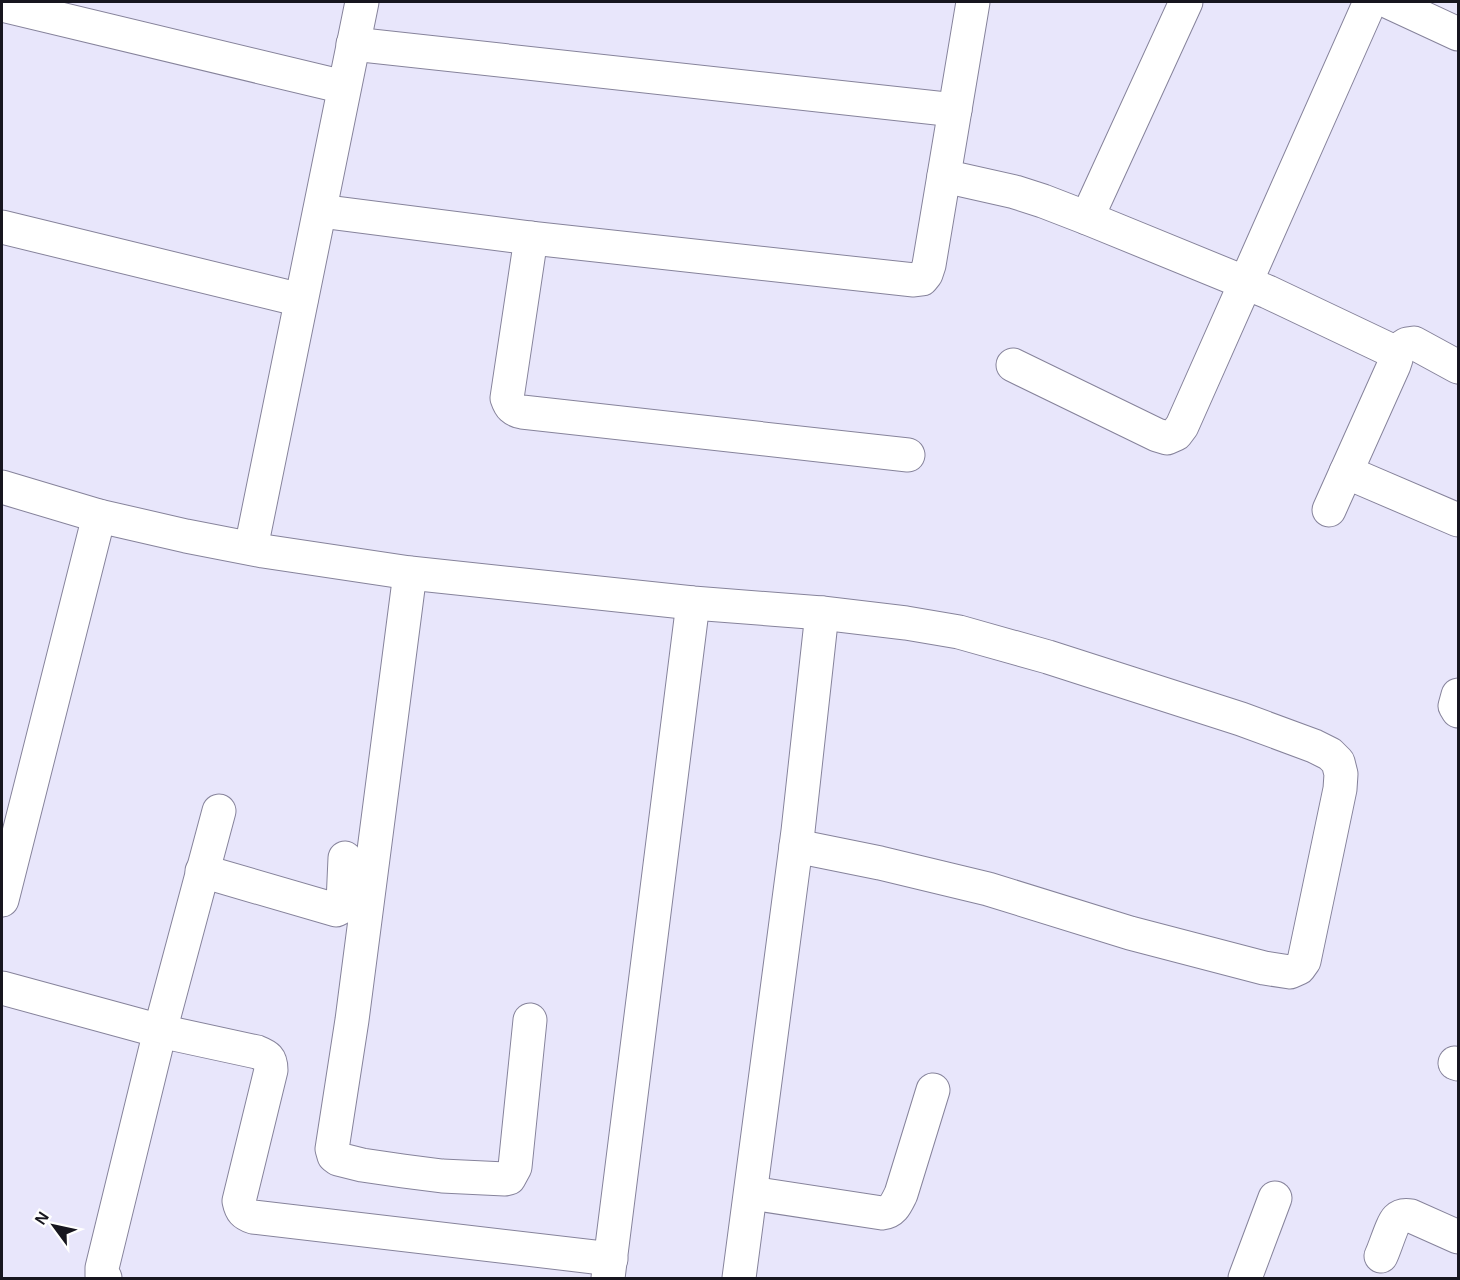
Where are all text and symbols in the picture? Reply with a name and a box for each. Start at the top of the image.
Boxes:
north arrow [24,1196,84,1256]
text: N [32,1209,52,1228]

